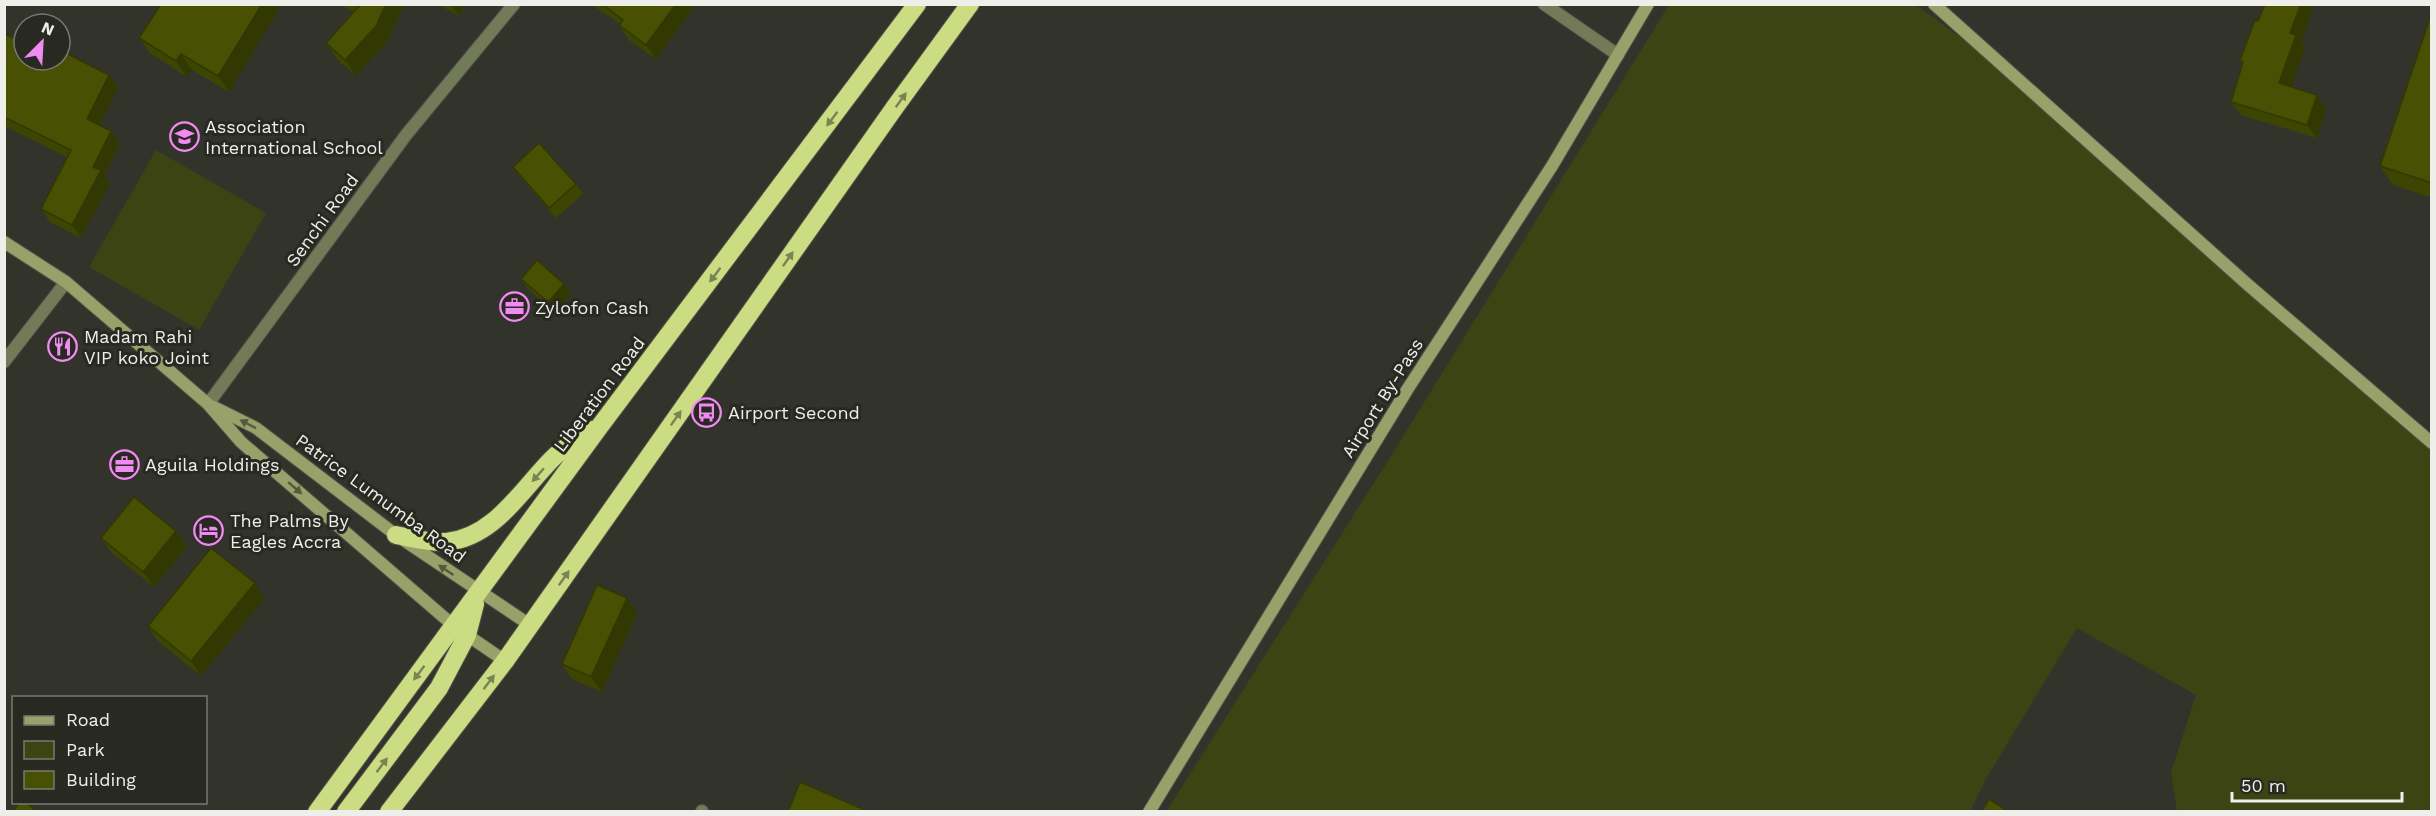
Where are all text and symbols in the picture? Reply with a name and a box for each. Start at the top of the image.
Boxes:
north arrow [12,12,72,72]
text: N [39,18,57,40]
one-way arrow [895,92,907,108]
one-way arrow [826,110,838,126]
place label: Association International School [205,116,383,158]
school or university icon: Association International School [168,120,200,152]
street label: Senchi Road [281,170,363,270]
one-way arrow [782,251,794,266]
one-way arrow [709,266,721,282]
office icon: Zylofon Cash [498,291,530,323]
place label: Zylofon Cash [535,297,649,318]
place label: Madam Rahi VIP koko Joint [84,326,209,368]
restaurant icon: Madam Rahi VIP koko Joint [47,330,79,362]
street label: Liberation Road [549,332,649,456]
street label: Airport By-Pass [1337,335,1427,461]
bus stop icon: Airport Second [691,396,723,428]
place label: Airport Second [728,402,860,423]
one-way arrow [670,411,682,427]
one-way arrow [240,420,257,429]
street label: Patrice Lumumba Road [292,429,470,567]
office icon: Aguila Holdings [108,448,140,480]
place label: Aguila Holdings [145,454,279,475]
one-way arrow [532,467,545,482]
one-way arrow [287,481,302,494]
place label: The Palms By Eagles Accra [230,510,349,552]
hotel icon: The Palms By Eagles Accra [193,514,225,546]
one-way arrow [439,564,455,576]
one-way arrow [558,570,570,586]
one-way arrow [413,665,425,681]
one-way arrow [482,674,495,690]
legend [12,696,207,804]
text: Road [66,709,110,730]
text: Park [66,739,105,760]
one-way arrow [375,757,387,772]
scale bar [2232,765,2402,803]
text: Building [66,769,136,790]
text: 50 m [2241,775,2286,796]

